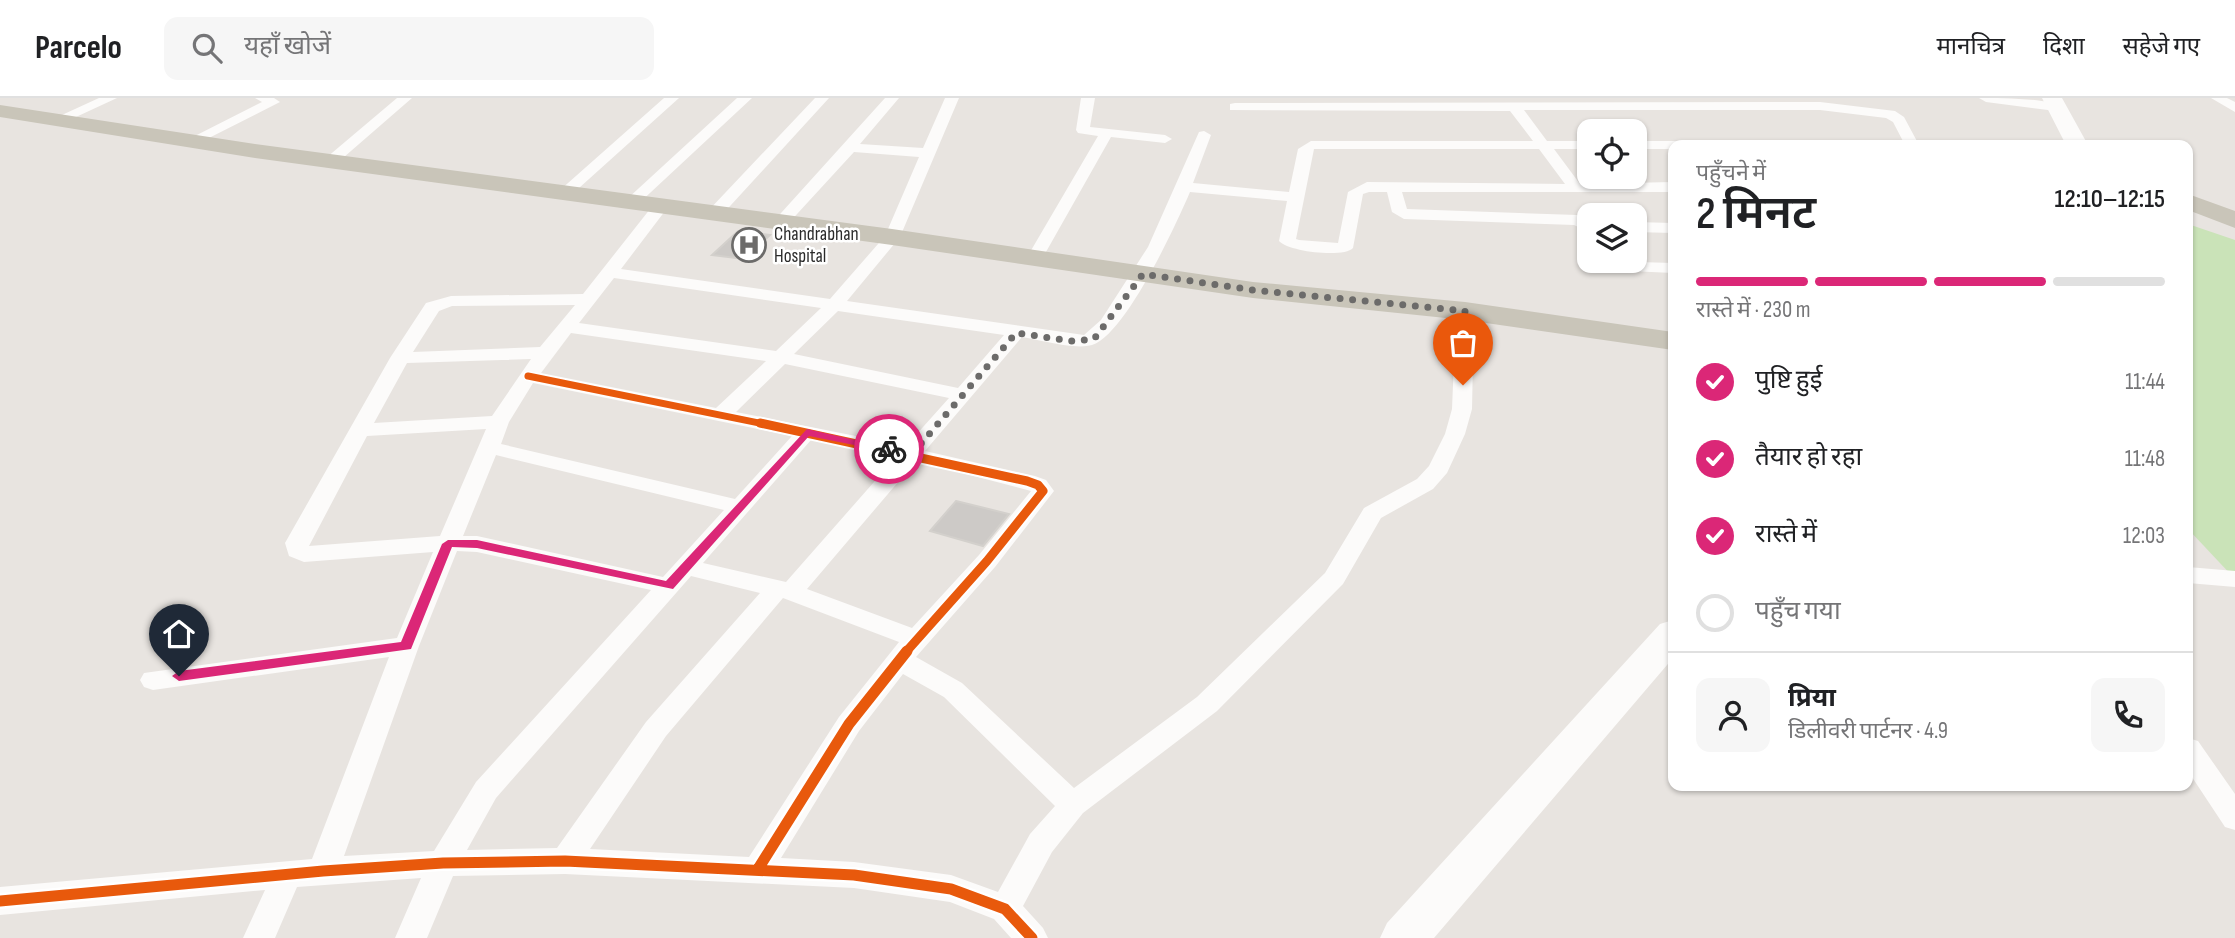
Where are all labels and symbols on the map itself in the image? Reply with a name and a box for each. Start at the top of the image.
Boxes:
place label: Chandrabhan Hospital [774,223,859,268]
hospital icon: Chandrabhan Hospital [730,226,768,264]
pin [1433,313,1493,385]
courier [854,414,924,484]
pin [149,604,209,676]

